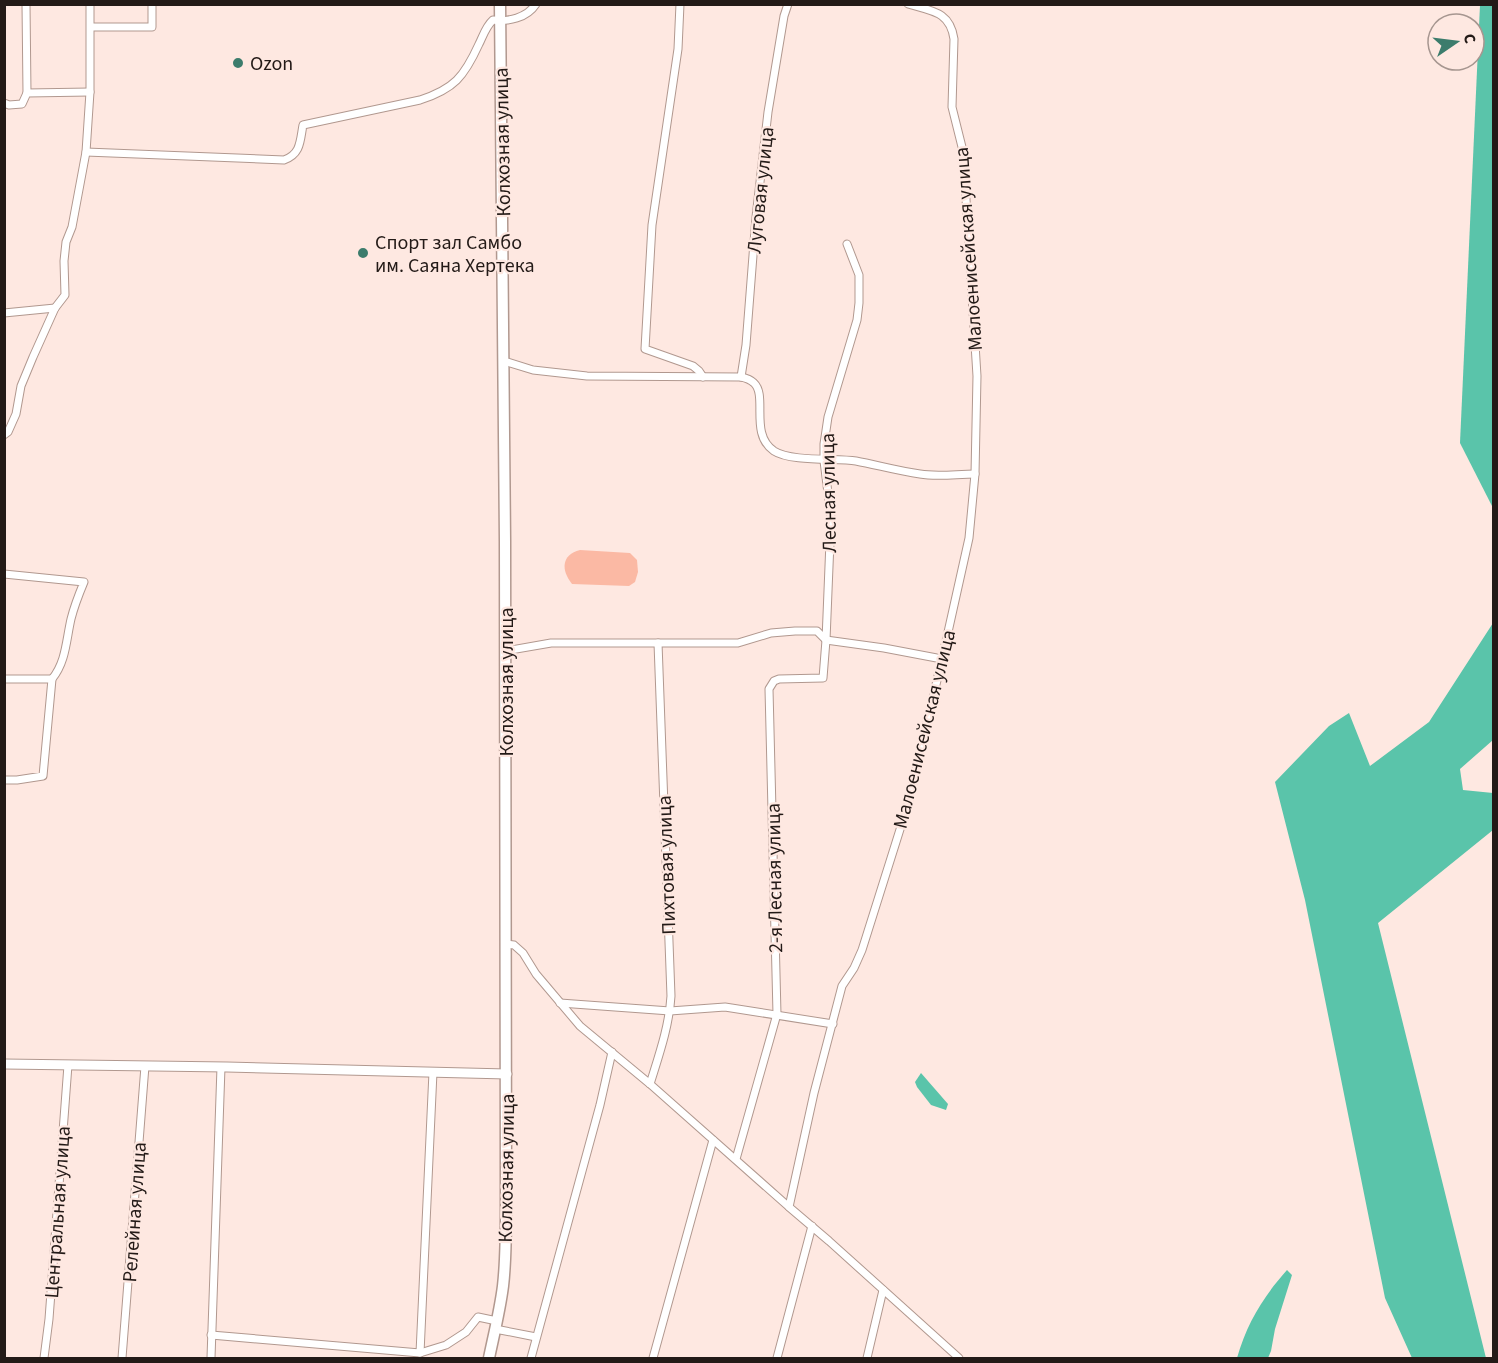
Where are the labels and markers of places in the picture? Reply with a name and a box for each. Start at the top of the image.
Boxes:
place label: Ozon [250,50,293,78]
marker: Ozon [231,56,245,70]
place label: Спорт зал Самбо им. Саяна Хертека [375,229,534,280]
marker: Спорт зал Самбо им. Саяна Хертека [356,246,370,260]

